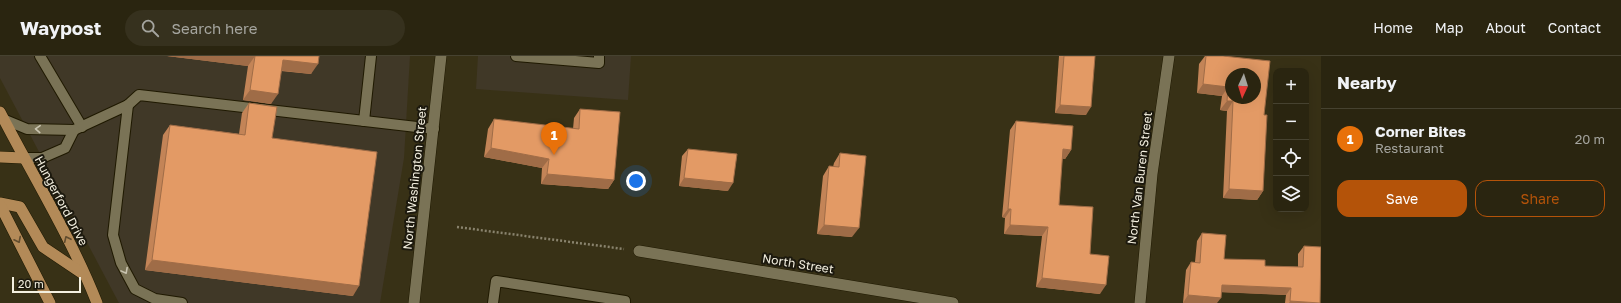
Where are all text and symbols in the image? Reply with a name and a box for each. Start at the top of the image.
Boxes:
search box [125,10,405,46]
text: Waypost [20,16,101,39]
icon: search [139,17,161,39]
text: Search here [171,19,257,37]
text: Home [1373,19,1413,36]
text: Map [1435,19,1463,36]
text: About [1485,19,1526,36]
text: Contact [1548,19,1601,36]
north arrow [1225,68,1261,104]
map controls [1273,68,1309,212]
button: + [1273,68,1309,104]
text: Nearby [1337,72,1397,93]
button: − [1273,104,1309,140]
street label: North Washington Street [400,105,430,250]
street label: North Van Buren Street [1124,111,1155,245]
pin: 1 [541,122,567,155]
text: Corner Bites [1375,122,1466,140]
one-way arrow [35,125,41,133]
text: 1 [1347,131,1353,147]
text: 20 m [1575,131,1605,147]
button: locate [1273,140,1309,176]
text: Restaurant [1375,140,1444,156]
street label: Hungerford Drive [32,153,91,248]
your location [626,171,646,191]
button: layers [1273,176,1309,212]
button: Save [1337,180,1467,217]
button: Share [1475,180,1605,217]
one-way arrow [13,235,21,243]
one-way arrow [64,236,72,244]
street label: North Street [761,250,835,277]
one-way arrow [121,267,128,275]
scale bar [12,275,81,294]
text: 20 m [18,277,44,290]

